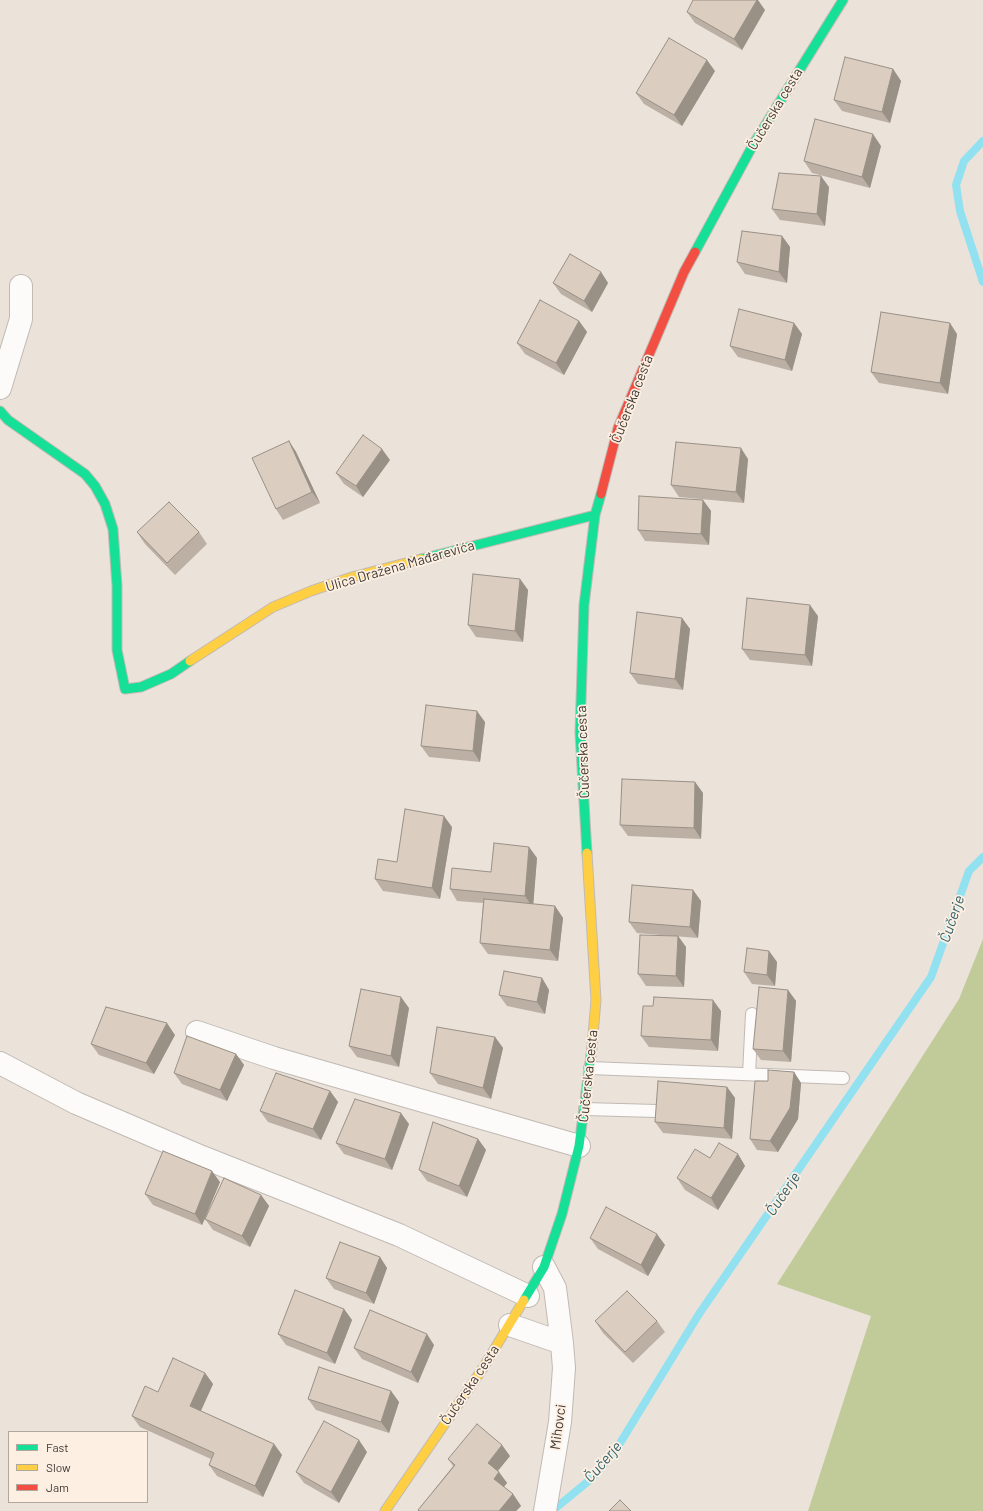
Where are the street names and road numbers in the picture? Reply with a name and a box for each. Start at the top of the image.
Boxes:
street label: Čučerska cesta [744,65,806,153]
street label: Čučerska cesta [608,353,656,445]
street label: Ulica Dražena Mađarevića [324,537,476,595]
street label: Čučerska cesta [573,705,593,799]
street label: Čučerska cesta [575,1029,601,1123]
street label: Čučerska cesta [437,1342,503,1428]
street label: Mihovci [547,1403,569,1451]

